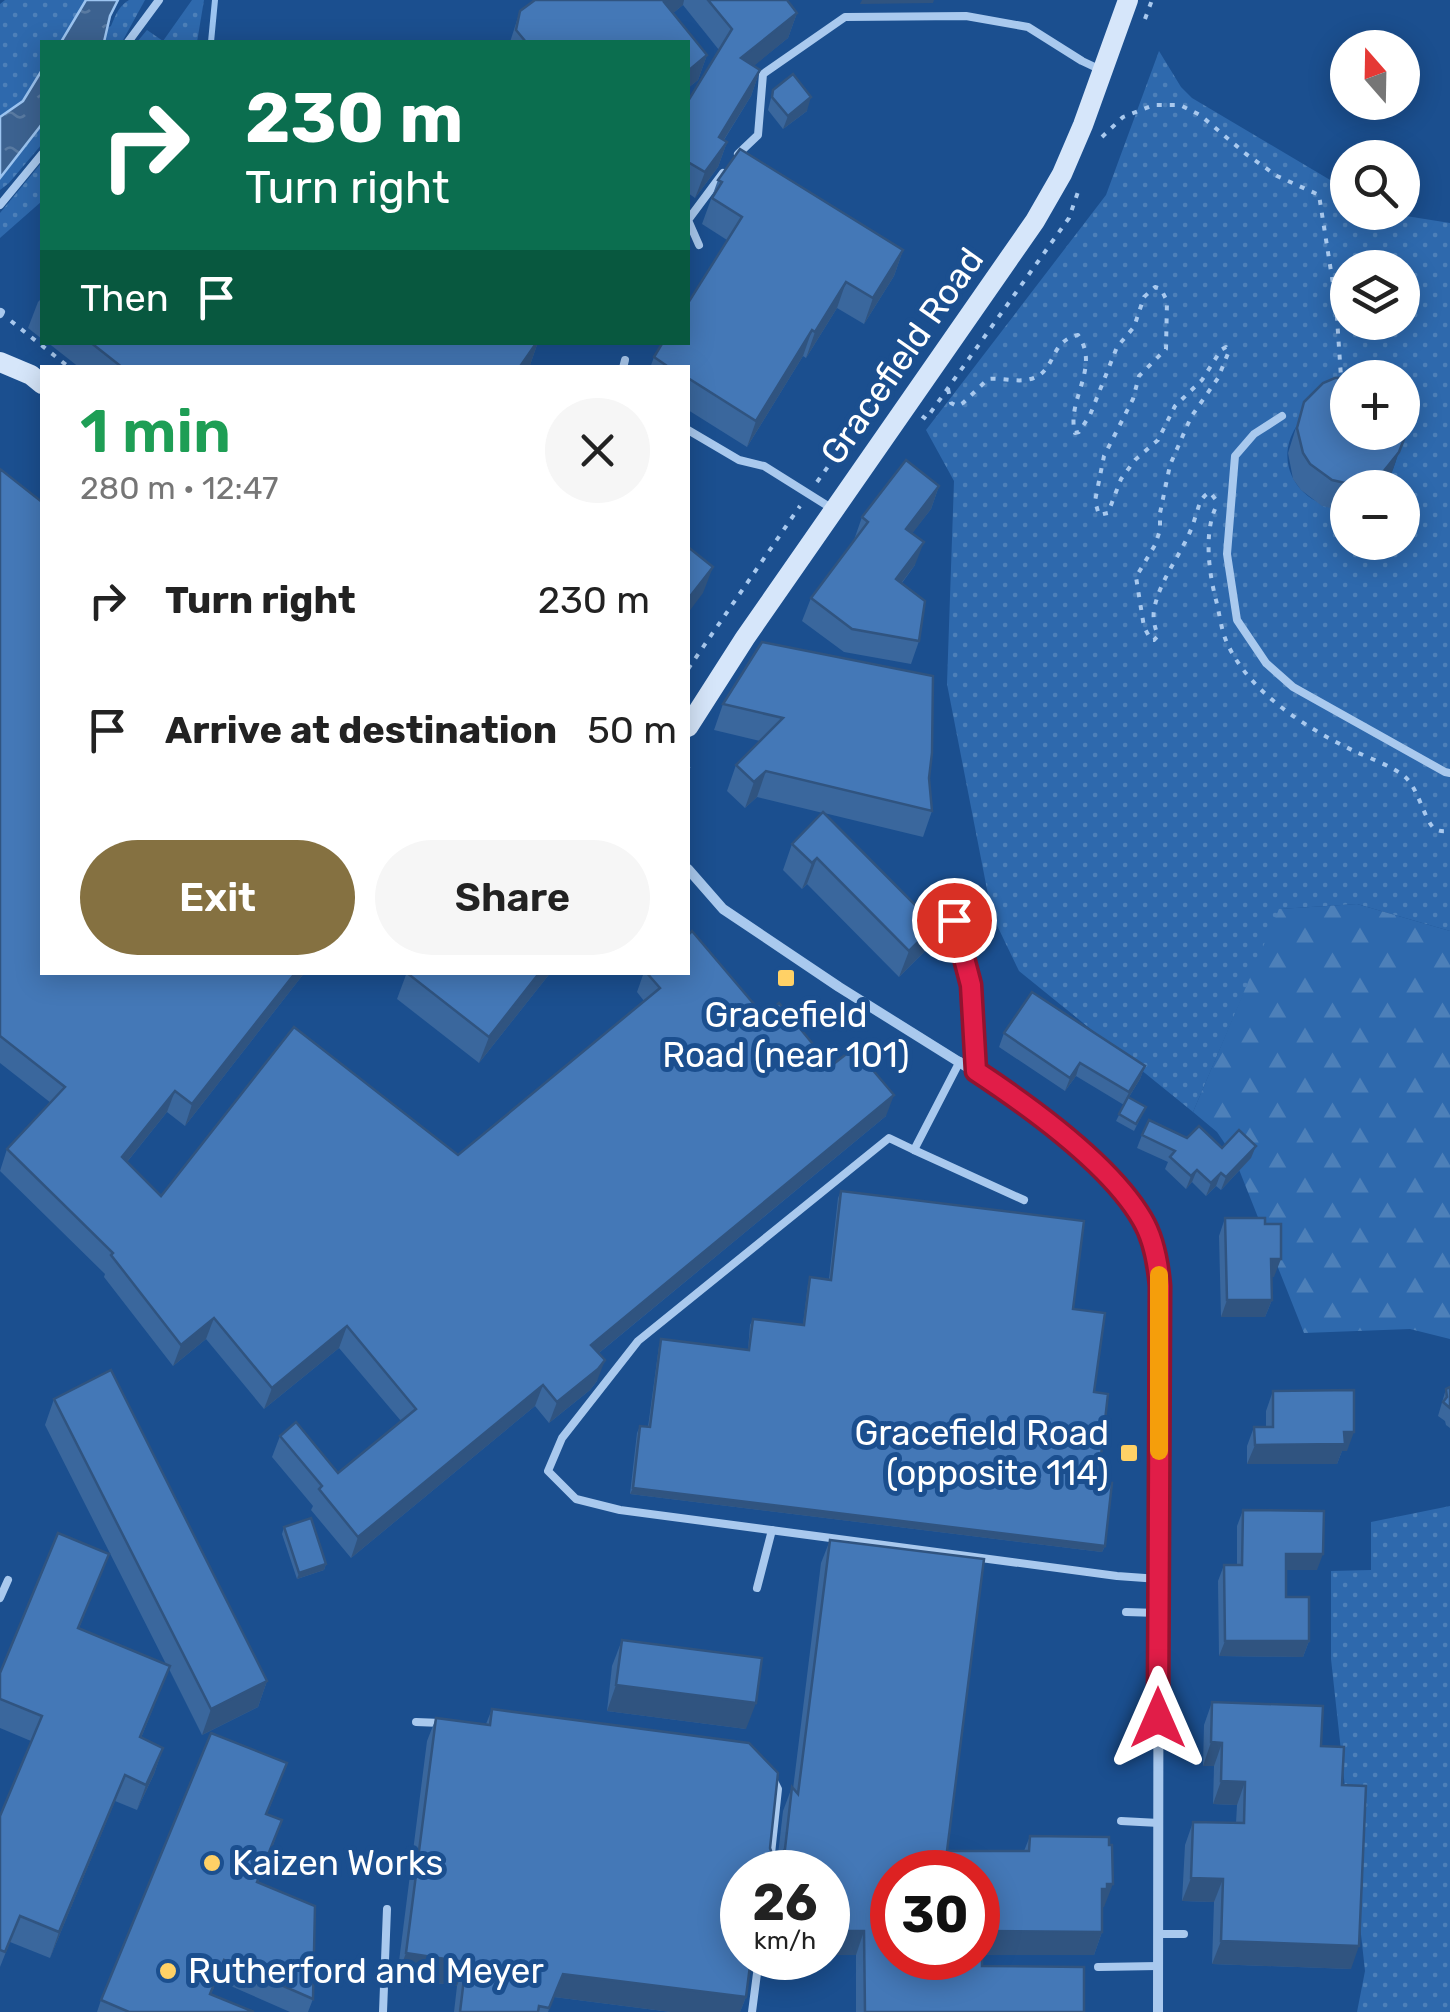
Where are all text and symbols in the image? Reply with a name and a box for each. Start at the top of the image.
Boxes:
north arrow [1330,30,1420,120]
map controls [1330,30,1420,560]
text: 230 m [245,77,463,160]
icon: right [80,80,210,210]
button: search [1330,140,1420,230]
text: Turn right [245,161,449,214]
street label: Gracefield Road [812,240,992,472]
button: layers [1330,250,1420,340]
icon: arrive [189,270,244,325]
text: Then [80,275,169,321]
button: + [1330,360,1420,450]
text: 1 min [80,396,231,467]
button: close [545,398,650,503]
text: 280 m · 12:47 [80,469,278,507]
button: − [1330,470,1420,560]
icon: right [80,573,135,628]
text: Turn right [165,577,356,623]
text: 230 m [538,577,650,623]
icon: arrive [80,703,135,758]
text: Arrive at destination [165,707,557,753]
text: 50 m [587,707,677,753]
button: Exit [80,840,355,955]
button: Share [375,840,650,955]
pin [912,878,997,963]
icon: arrive [927,893,982,948]
marker: Gracefield Road (near 101) [775,967,797,989]
place label: Gracefield Road (near 101) [662,994,910,1076]
place label: Gracefield Road (opposite 114) [854,1412,1109,1494]
marker: Gracefield Road (opposite 114) [1118,1442,1140,1464]
position arrow [1106,1666,1210,1770]
place label: Kaizen Works [232,1842,443,1884]
speed limit sign: 30 [870,1850,1000,1980]
marker: Kaizen Works [201,1852,223,1874]
text: 26 [752,1873,818,1933]
text: km/h [754,1926,816,1955]
place label: Rutherford and Meyer [188,1950,544,1992]
marker: Rutherford and Meyer [157,1960,179,1982]

